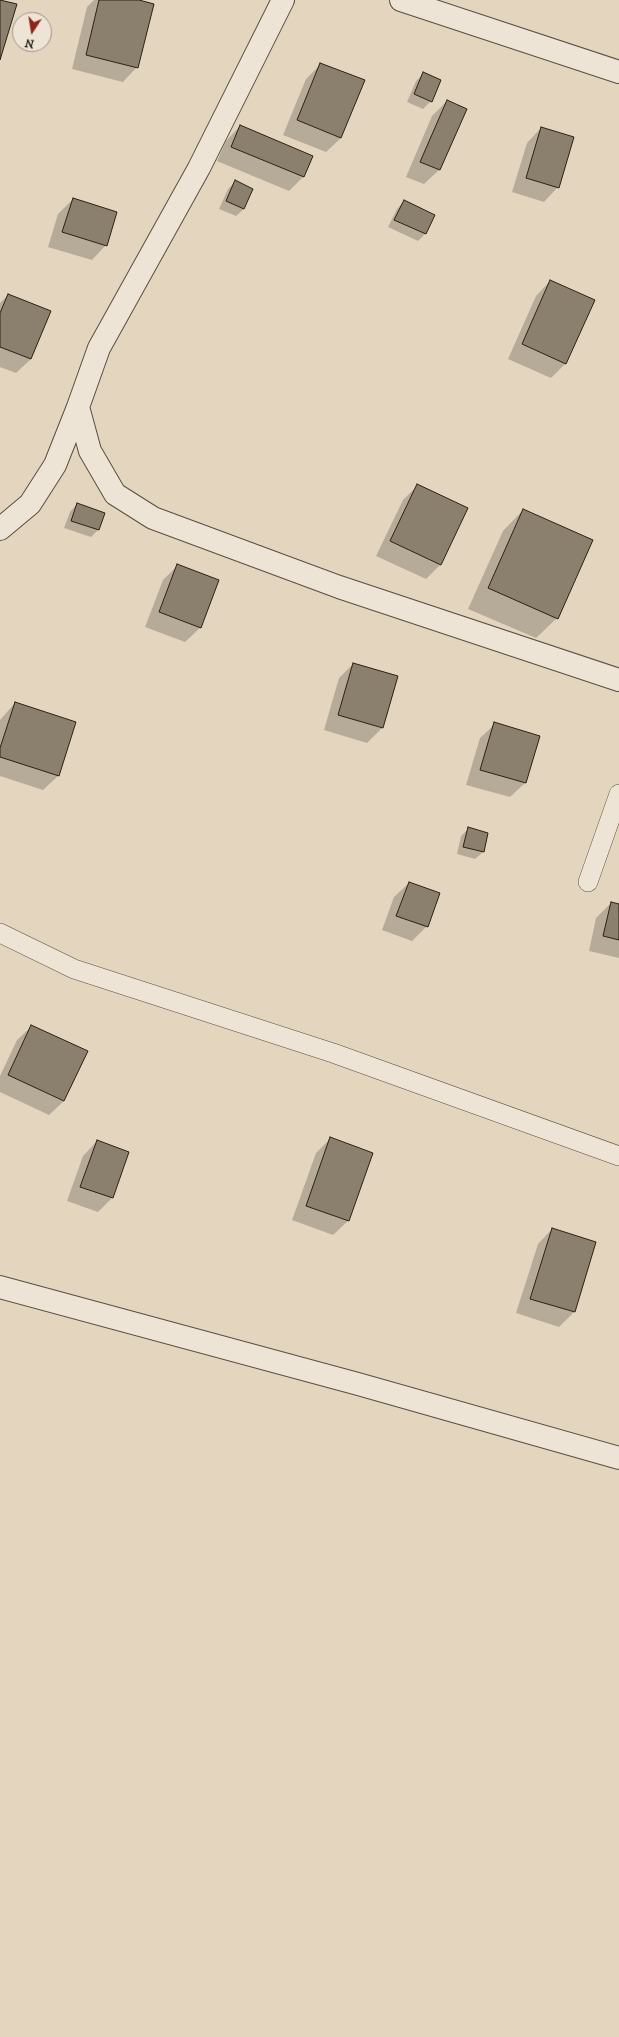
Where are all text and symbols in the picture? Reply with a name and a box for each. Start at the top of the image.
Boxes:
north arrow [12,12,52,52]
text: N [24,35,36,51]

